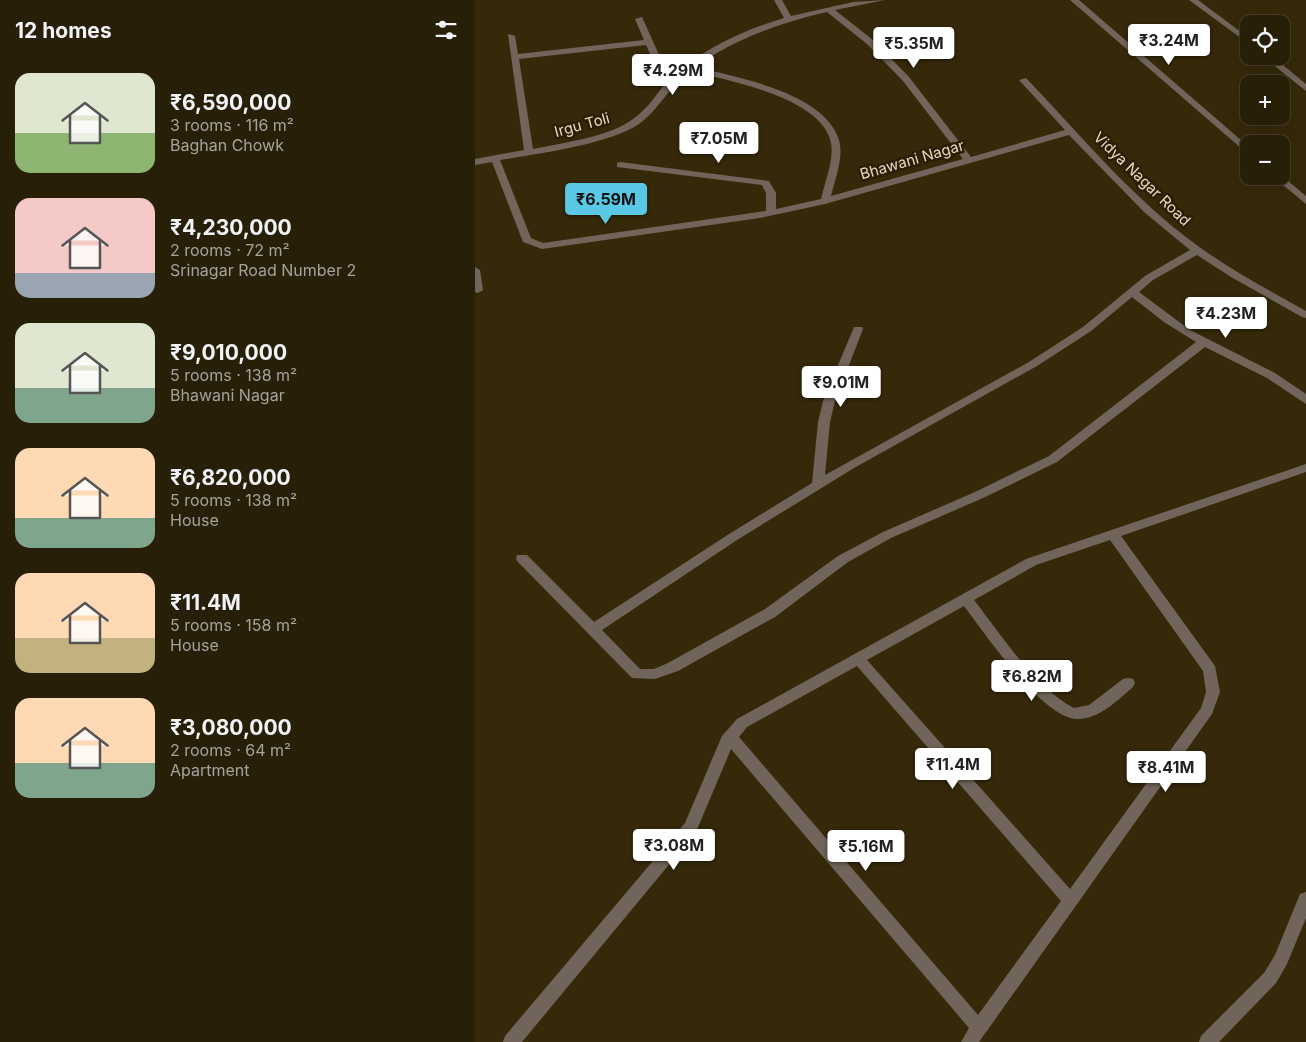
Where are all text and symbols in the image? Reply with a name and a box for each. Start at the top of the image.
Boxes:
map controls [1240,15,1290,185]
button: locate [1240,15,1290,65]
icon: filters [432,16,460,44]
text: 12 homes [15,18,112,43]
pin: ₹3.24M [1128,23,1210,66]
pin: ₹5.35M [873,27,955,69]
text: ₹3.24M [1139,30,1199,50]
text: ₹5.35M [884,33,944,53]
pin: ₹4.29M [632,54,714,96]
text: ₹4.29M [643,60,703,80]
button: + [1240,75,1290,125]
text: ₹6,590,000 [170,90,291,115]
icon: home [55,93,115,153]
street label: Irgu Toli [552,108,612,141]
text: 3 rooms · 116 m² [170,115,294,135]
pin: ₹7.05M [678,121,760,164]
street label: Vidya Nagar Road [1090,127,1195,230]
text: ₹7.05M [690,128,748,148]
text: Baghan Chowk [170,135,284,155]
street label: Bhawani Nagar [858,135,966,183]
button: − [1240,135,1290,185]
pin: ₹6.59M [565,182,647,225]
text: ₹6.59M [576,189,636,209]
text: ₹4,230,000 [170,215,292,240]
icon: home [55,218,115,278]
text: 2 rooms · 72 m² [170,240,290,260]
text: Srinagar Road Number 2 [170,260,356,280]
pin: ₹4.23M [1185,296,1267,339]
text: ₹4.23M [1196,303,1256,323]
text: ₹9,010,000 [170,340,287,365]
icon: home [55,343,115,403]
text: 5 rooms · 138 m² [170,365,297,385]
pin: ₹9.01M [800,366,882,408]
text: ₹9.01M [813,372,869,392]
text: Bhawani Nagar [170,385,285,405]
text: ₹6,820,000 [170,465,291,490]
icon: home [55,468,115,528]
text: 5 rooms · 138 m² [170,490,297,510]
text: House [170,510,219,530]
text: ₹11.4M [170,590,241,615]
icon: home [55,593,115,653]
text: 5 rooms · 158 m² [170,615,297,635]
text: House [170,635,219,655]
pin: ₹6.82M [991,660,1073,702]
text: ₹6.82M [1002,666,1062,686]
text: ₹3,080,000 [170,715,292,740]
icon: home [55,718,115,778]
text: 2 rooms · 64 m² [170,740,291,760]
pin: ₹11.4M [912,748,994,790]
pin: ₹8.41M [1125,750,1207,793]
text: ₹11.4M [926,754,980,774]
text: ₹8.41M [1138,757,1194,777]
text: Apartment [170,760,250,780]
pin: ₹3.08M [633,828,715,871]
pin: ₹5.16M [825,830,907,872]
text: ₹3.08M [644,835,704,855]
text: ₹5.16M [838,836,894,856]

